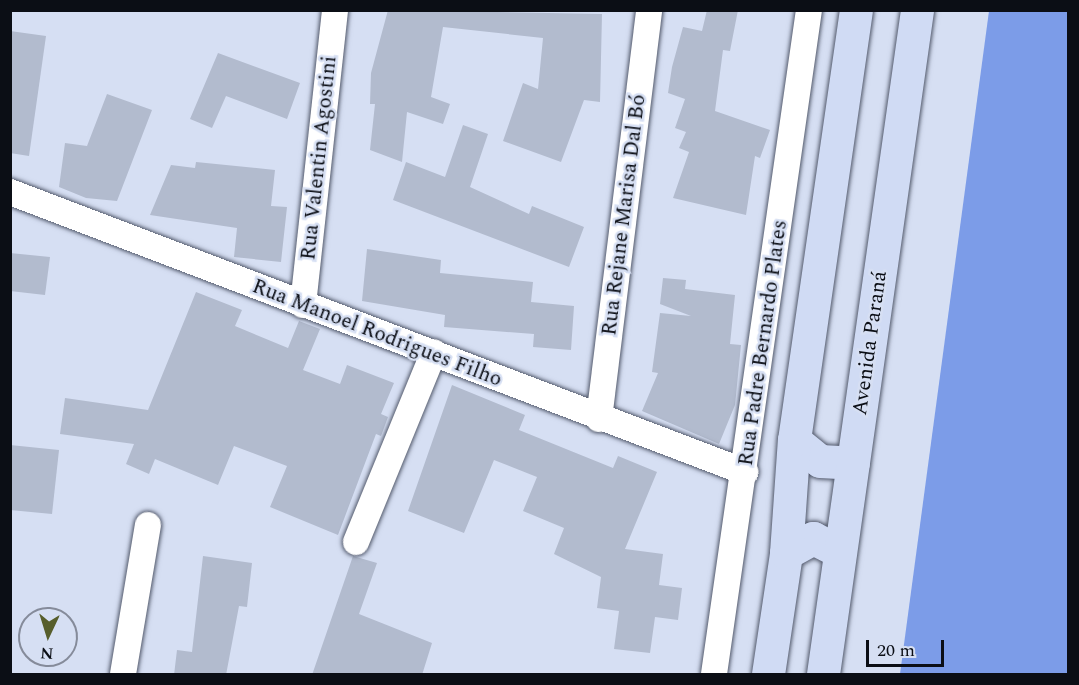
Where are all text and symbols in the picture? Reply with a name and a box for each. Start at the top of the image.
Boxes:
street label: Rua Valentin Agostini [296,55,342,261]
street label: Rua Rejane Marisa Dal Bó [597,93,651,337]
street label: Rua Padre Bernardo Plates [733,218,793,468]
street label: Avenida Paraná [847,269,893,417]
street label: Rua Manoel Rodrigues Filho [249,274,505,392]
north arrow [18,607,78,667]
scale bar [869,628,947,666]
text: 20 m [877,637,915,664]
text: N [40,641,54,665]

